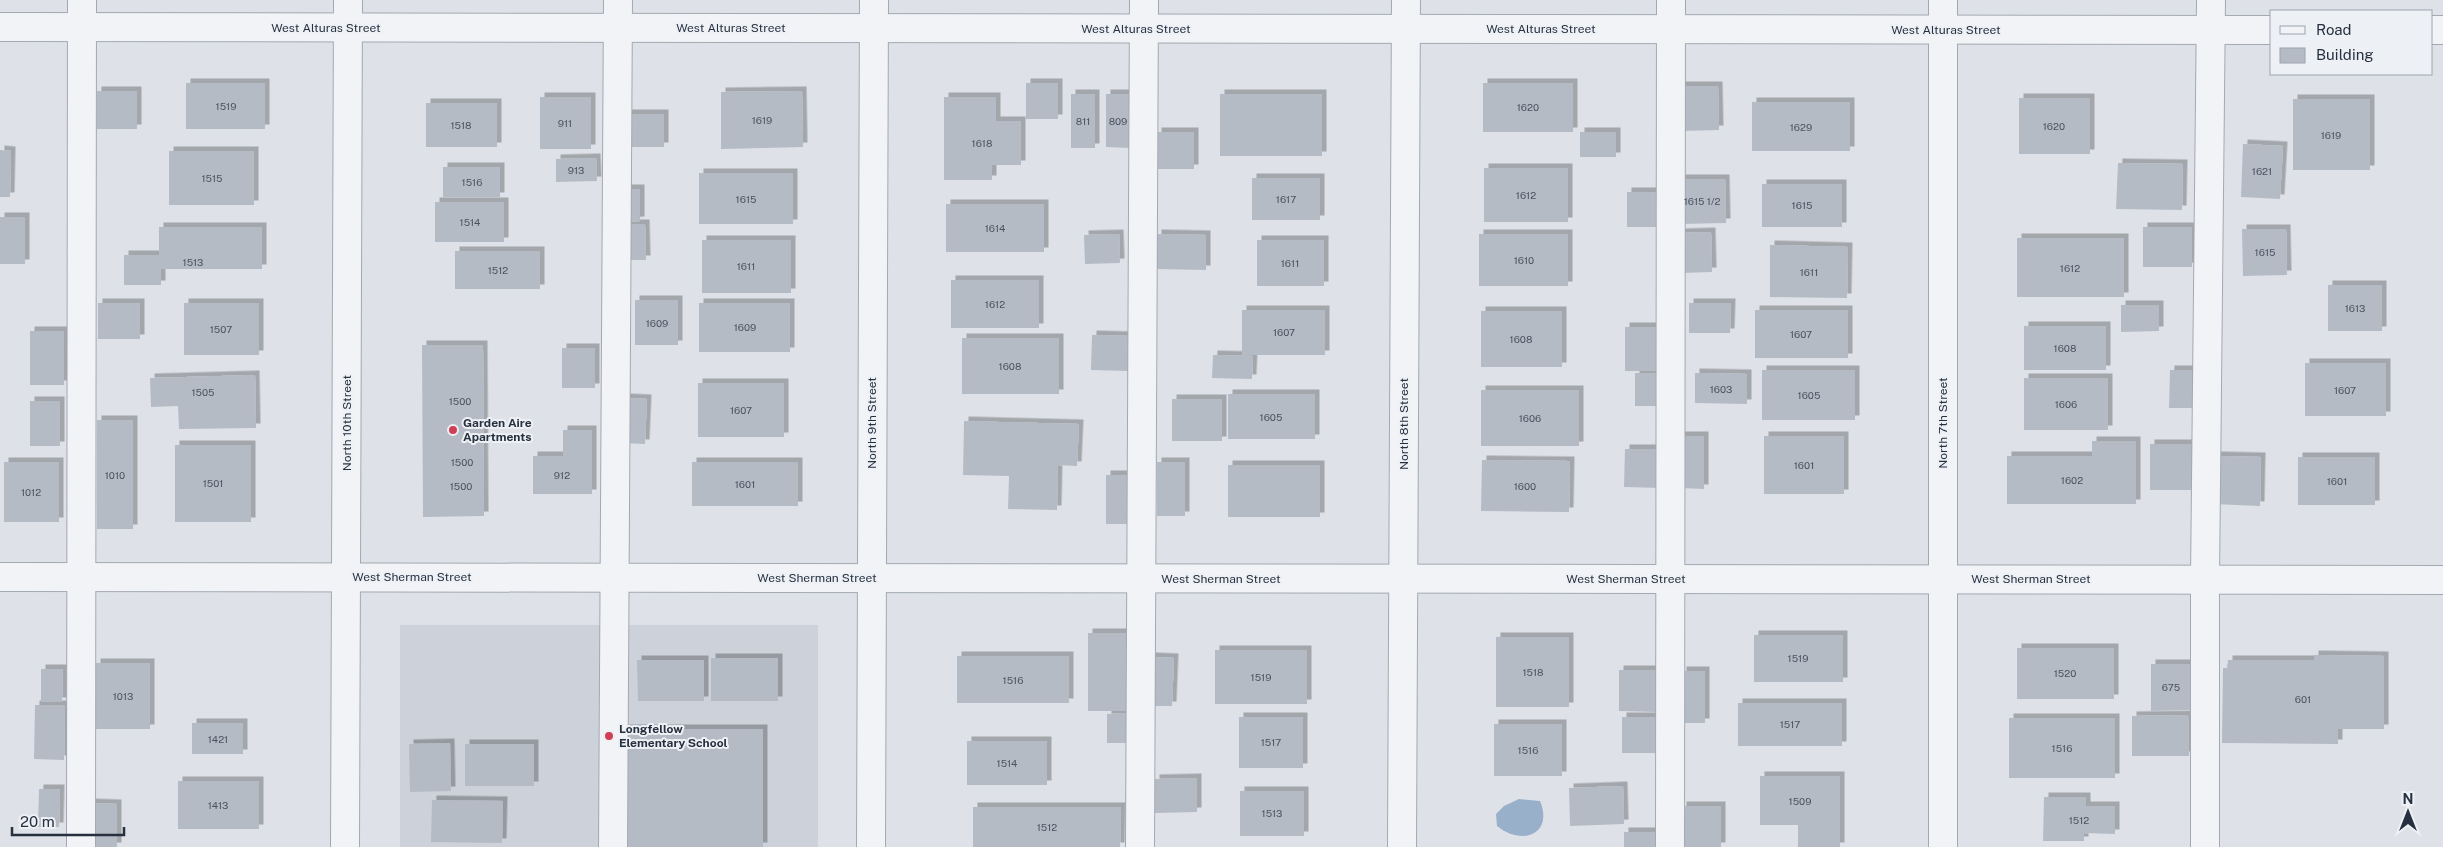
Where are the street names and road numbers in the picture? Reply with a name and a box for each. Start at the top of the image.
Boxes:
street label: West Alturas Street [271,21,381,35]
street label: West Alturas Street [676,21,786,35]
street label: West Alturas Street [1081,22,1191,36]
street label: West Alturas Street [1486,22,1596,36]
street label: West Alturas Street [1891,23,2001,37]
street label: North 10th Street [340,374,354,471]
street label: North 9th Street [865,377,879,469]
street label: North 7th Street [1936,377,1950,469]
street label: North 8th Street [1397,378,1411,470]
street label: West Sherman Street [352,570,472,584]
street label: West Sherman Street [757,571,877,585]
street label: West Sherman Street [1161,572,1281,586]
street label: West Sherman Street [1566,572,1686,586]
street label: West Sherman Street [1971,572,2091,586]

